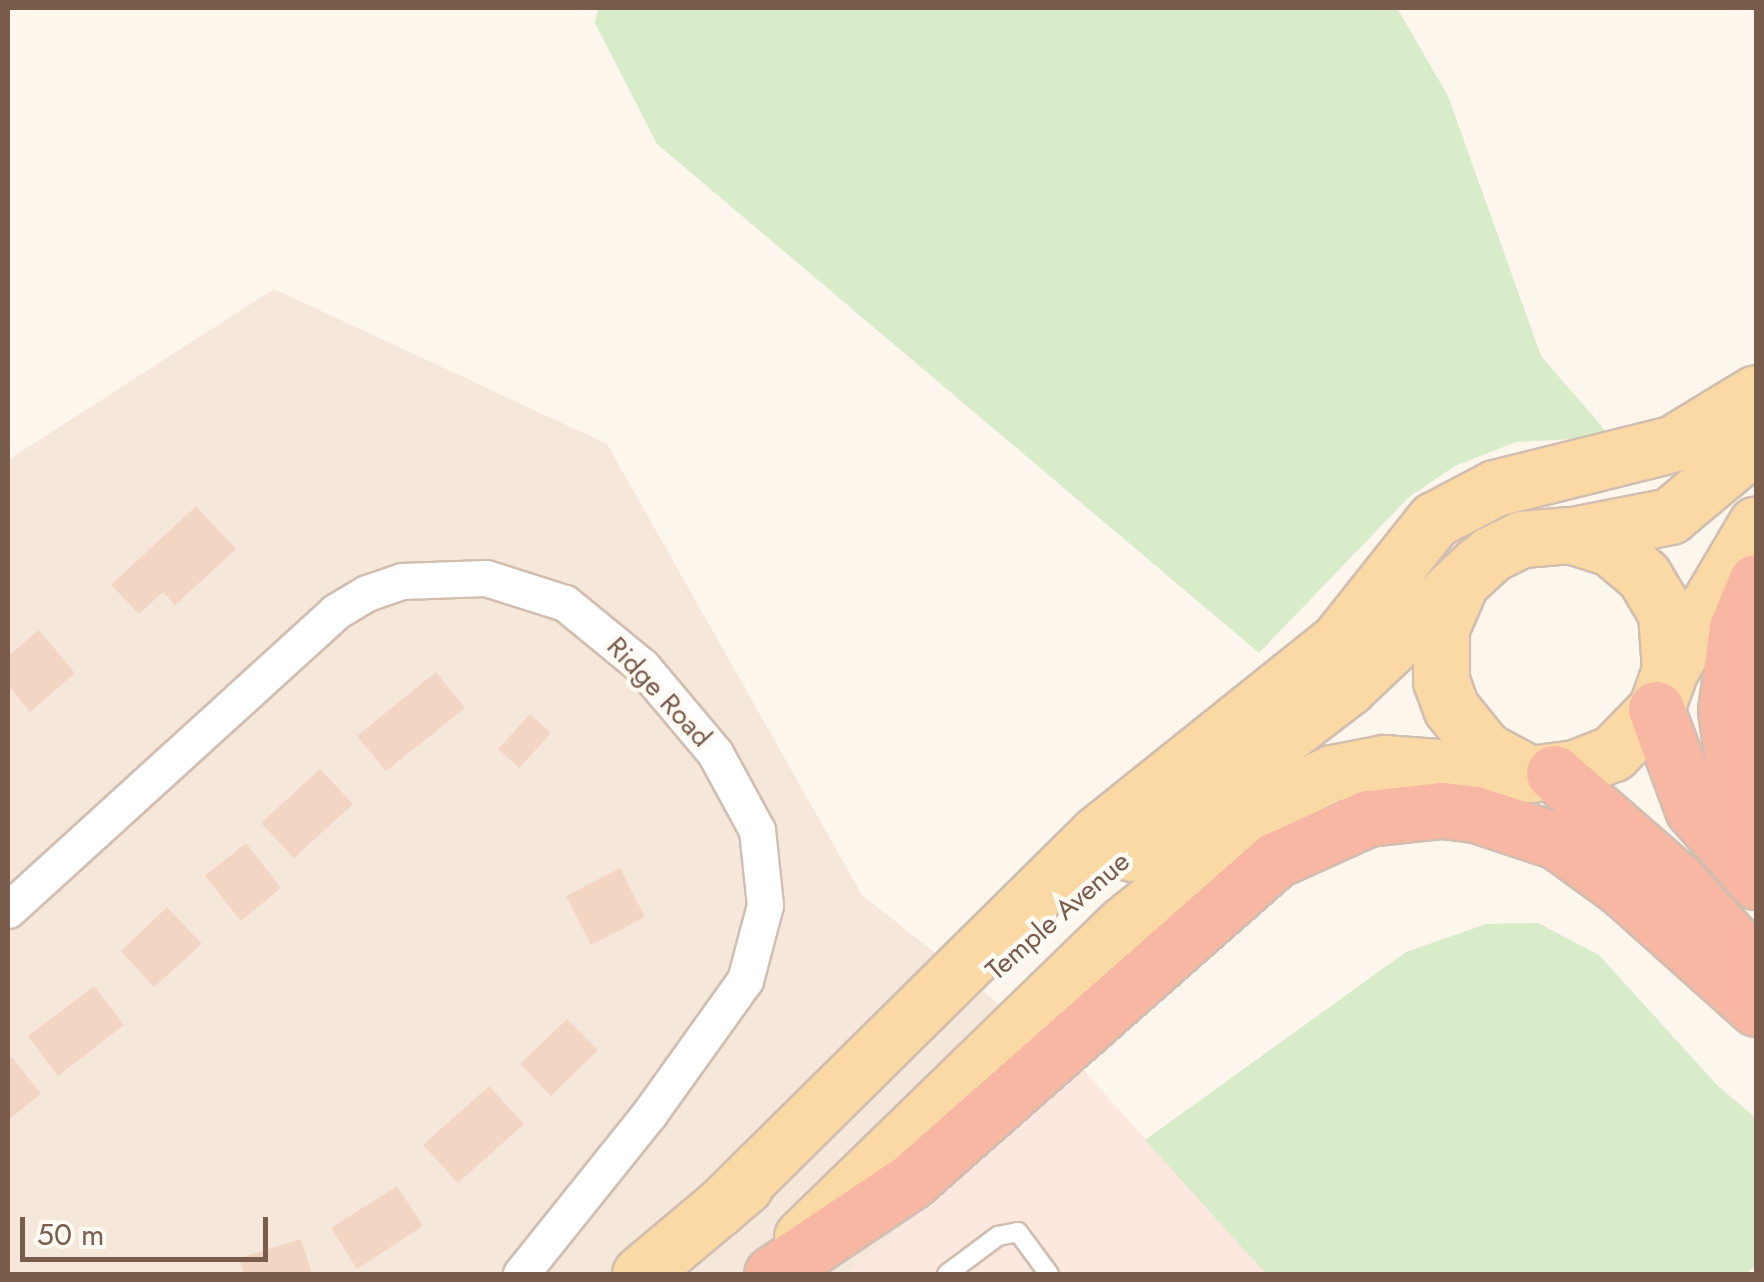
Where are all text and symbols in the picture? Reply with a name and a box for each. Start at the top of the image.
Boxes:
street label: Ridge Road [600,630,718,754]
street label: Temple Avenue [979,845,1137,987]
scale bar [25,1197,272,1259]
text: 50 m [37,1213,104,1256]

